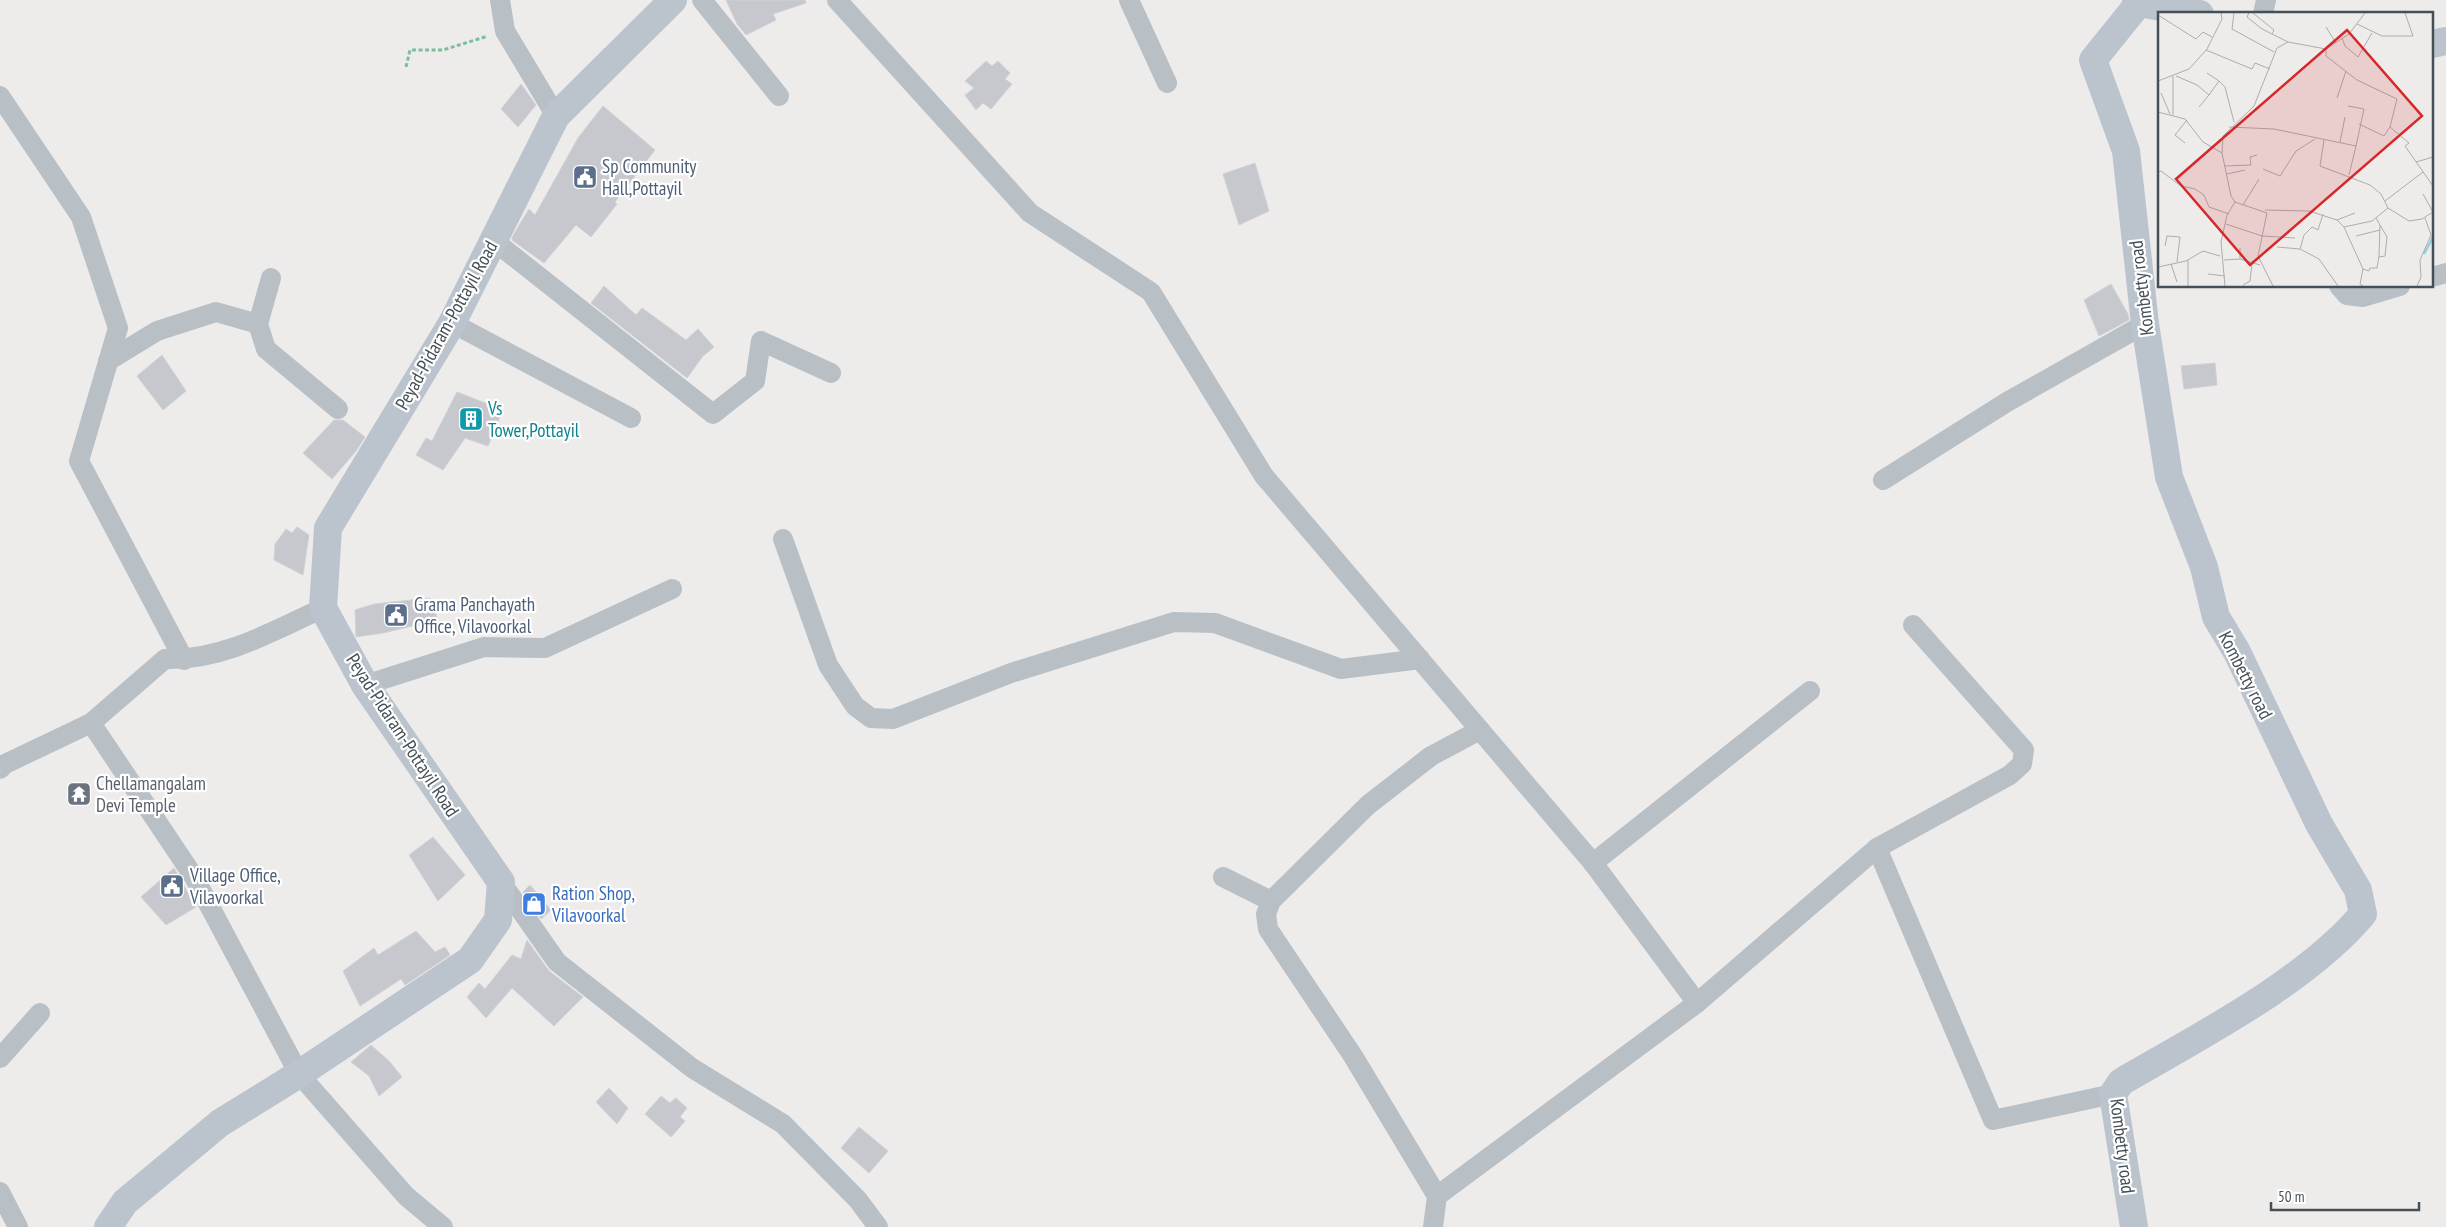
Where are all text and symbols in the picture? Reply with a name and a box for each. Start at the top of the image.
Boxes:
inset map [2158,12,2434,288]
place label: Sp Community Hall,Pottayil [602,154,697,200]
public building icon: Sp Community Hall,Pottayil [572,164,598,190]
street label: Peyad-Pidaram-Pottayil Road [390,236,502,414]
street label: Kombetty road [2123,239,2159,337]
place label: Vs Tower,Pottayil [487,396,580,442]
building icon: Vs Tower,Pottayil [458,406,484,432]
place label: Grama Panchayath Office, Vilavoorkal [414,592,535,638]
public building icon: Grama Panchayath Office, Vilavoorkal [383,602,409,628]
street label: Kombetty road [2214,627,2278,723]
street label: Peyad-Pidaram-Pottayil Road [341,649,465,821]
place label: Chellamangalam Devi Temple [96,771,206,817]
temple icon: Chellamangalam Devi Temple [66,781,92,807]
place label: Village Office, Vilavoorkal [189,863,281,909]
public building icon: Village Office, Vilavoorkal [159,873,185,899]
place label: Ration Shop, Vilavoorkal [551,881,635,927]
shop icon: Ration Shop, Vilavoorkal [521,891,547,917]
street label: Kombetty road [2105,1097,2141,1195]
scale bar [2271,1180,2418,1212]
text: 50 m [2278,1187,2304,1206]

